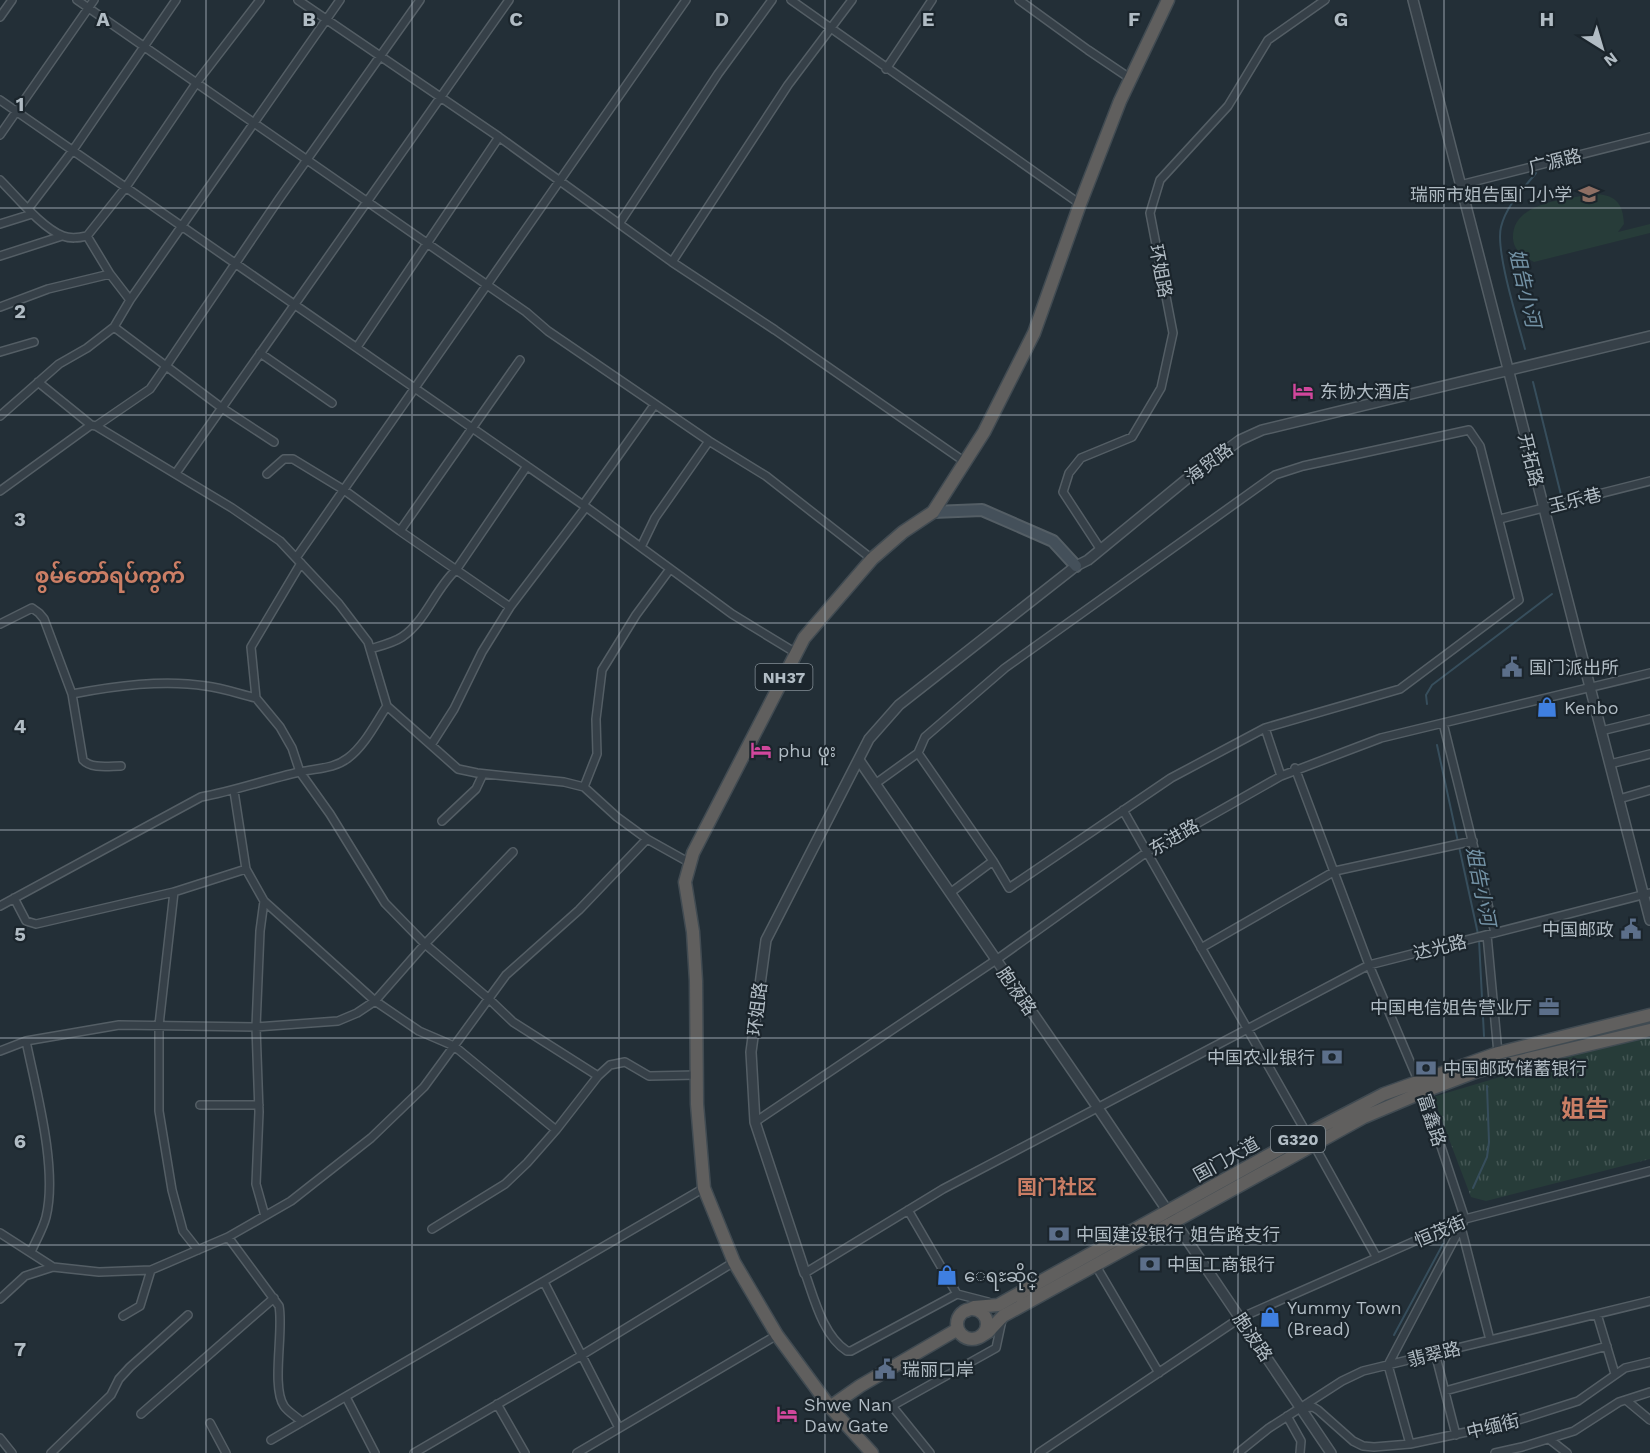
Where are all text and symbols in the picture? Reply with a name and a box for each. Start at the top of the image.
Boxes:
text: A [96,7,110,31]
text: B [302,7,316,31]
text: C [509,7,523,31]
text: D [715,7,729,31]
text: E [922,7,934,31]
text: F [1128,7,1140,31]
text: G [1334,7,1348,31]
text: H [1540,7,1554,31]
north arrow [1572,18,1632,78]
text: N [1600,48,1621,71]
text: 1 [16,92,24,116]
street label: 广源路 [1526,144,1584,178]
school or university icon: 瑞丽市姐告国门小学 [1577,182,1601,206]
place label: 瑞丽市姐告国门小学 [1410,184,1572,205]
street label: 环姐路 [1146,242,1176,300]
water label: 姐告小河 [1504,246,1547,334]
text: 2 [14,299,26,323]
hotel icon: 东协大酒店 [1291,379,1315,403]
place label: 东协大酒店 [1320,381,1410,402]
street label: 开拓路 [1514,431,1548,489]
street label: 海贸路 [1181,438,1237,488]
street label: 玉乐巷 [1546,483,1604,517]
text: 3 [14,507,26,531]
district label: စွမ်တော်ရပ်ကွက် [35,560,185,593]
public building icon: 国门派出所 [1500,655,1524,679]
place label: 国门派出所 [1529,657,1619,678]
road number: NH37 [756,664,812,690]
shop icon: Kenbo [1535,695,1559,719]
place label: Kenbo [1564,697,1619,718]
text: 4 [14,714,27,738]
hotel icon: phu ဖူး [749,738,773,762]
place label: phu ဖူး [778,740,836,766]
street label: 东进路 [1145,814,1203,860]
water label: 姐告小河 [1462,844,1501,931]
public building icon: 中国邮政 [1619,917,1643,941]
place label: 中国邮政 [1542,919,1614,940]
text: 5 [14,922,26,946]
street label: 达光路 [1411,930,1469,964]
street label: 胞液路 [993,963,1041,1019]
street label: 环姐路 [743,981,771,1037]
office icon: 中国电信姐告营业厅 [1537,995,1561,1019]
place label: 中国电信姐告营业厅 [1370,997,1532,1018]
bank icon: 中国农业银行 [1320,1045,1344,1069]
place label: 中国农业银行 [1207,1047,1315,1068]
bank icon: 中国邮政储蓄银行 [1414,1056,1438,1080]
place label: 中国邮政储蓄银行 [1443,1058,1587,1079]
street label: 富鑫路 [1414,1091,1450,1149]
district label: 姐告 [1561,1095,1609,1123]
road number: G320 [1271,1126,1325,1152]
text: 6 [14,1129,26,1153]
street label: 国门大道 [1189,1132,1263,1186]
district label: 国门社区 [1017,1175,1097,1199]
street label: 恒茂街 [1411,1211,1469,1251]
bank icon: 中国建设银行 姐告路支行 [1047,1222,1071,1246]
place label: 中国建设银行 姐告路支行 [1076,1224,1280,1245]
bank icon: 中国工商银行 [1138,1252,1162,1276]
place label: 中国工商银行 [1167,1254,1275,1275]
place label: ေရႊဆိုင္ [964,1262,1038,1291]
shop icon: ေရႊဆိုင္ [935,1263,959,1287]
place label: Yummy Town (Bread) [1287,1297,1402,1339]
shop icon: Yummy Town (Bread) [1258,1305,1282,1329]
street label: 胞波路 [1229,1309,1277,1365]
text: 7 [14,1337,26,1361]
street label: 翡翠路 [1405,1337,1463,1371]
public building icon: 瑞丽口岸 [873,1357,897,1381]
place label: 瑞丽口岸 [902,1359,974,1380]
place label: Shwe Nan Daw Gate [804,1394,892,1436]
hotel icon: Shwe Nan Daw Gate [775,1402,799,1426]
street label: 中缅街 [1464,1409,1522,1443]

